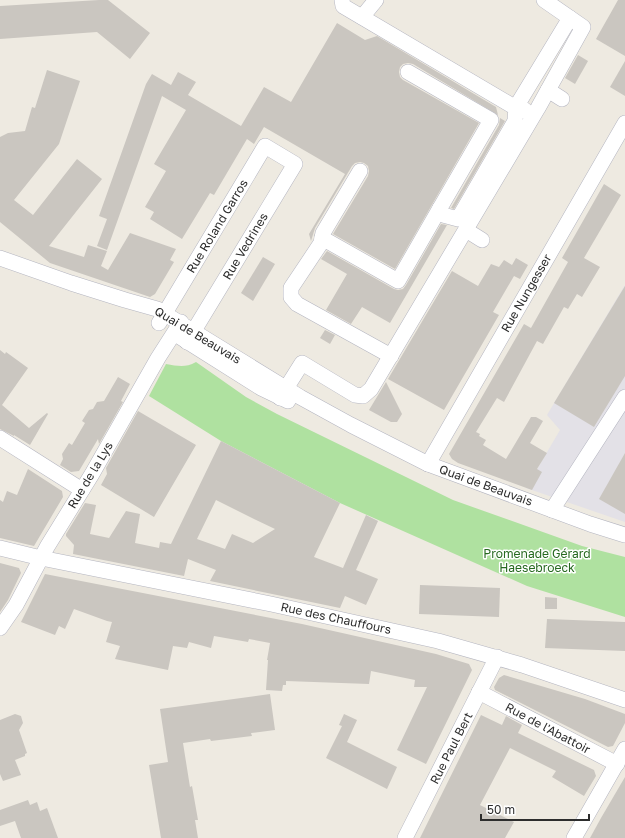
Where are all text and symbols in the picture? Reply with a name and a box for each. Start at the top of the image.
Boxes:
street label: Rue Roland Garros [183,176,251,276]
street label: Rue Vedrines [219,210,271,282]
street label: Rue Nungesser [498,251,555,335]
street label: Quai de Beauvais [152,303,244,367]
street label: Rue de la Lys [64,439,116,511]
street label: Quai de Beauvais [437,461,535,509]
park label: Promenade Gérard Haesebroeck [483,546,591,575]
street label: Rue des Chauffours [279,599,393,637]
street label: Rue de l'Abattoir [503,699,593,757]
street label: Rue Paul Bert [427,709,476,786]
scale bar [481,796,589,822]
text: 50 m [487,802,515,817]

